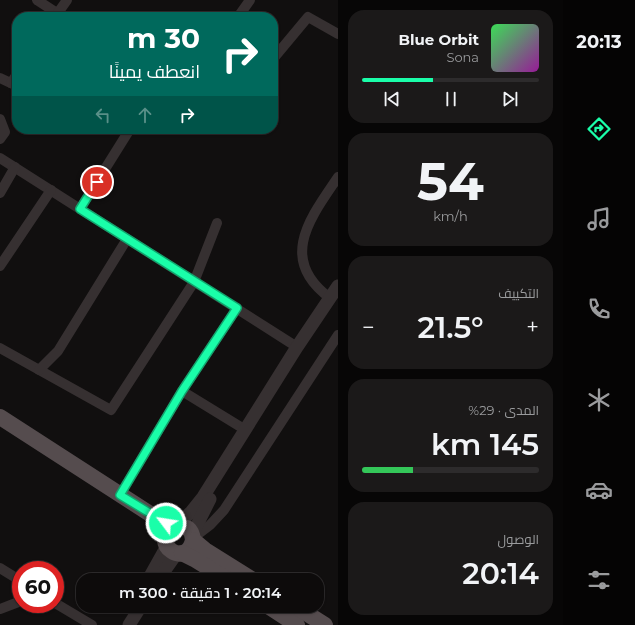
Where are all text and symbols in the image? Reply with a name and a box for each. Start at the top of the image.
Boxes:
text: 30 m [127,21,200,55]
icon: right [214,28,266,80]
text: Blue Orbit [399,30,479,49]
text: 20:13 [576,31,622,53]
text: Sona [446,49,479,65]
text: انعطف يمينًا [109,61,200,83]
icon: previous [381,88,403,110]
icon: pause [440,88,462,110]
icon: next [499,88,521,110]
icon: left [92,104,114,126]
icon: ahead [134,104,156,126]
icon: right [176,104,198,126]
icon: directions [585,115,613,143]
text: 54 [417,150,484,213]
pin [80,165,114,199]
icon: arrive [86,171,108,193]
icon: music [585,205,613,233]
text: km/h [433,208,468,224]
text: التكييف [498,285,539,301]
icon: phone [585,295,613,323]
text: 21.5° [417,309,484,346]
text: − [362,314,375,341]
text: + [526,314,539,341]
icon: climate [585,386,613,414]
text: المدى · 29% [468,402,539,418]
text: 145 km [431,426,539,463]
icon: car [585,476,613,504]
position arrow [145,502,187,544]
text: الوصول [498,531,539,547]
text: 20:14 [462,555,539,592]
speed limit sign: 60 [12,561,64,613]
icon: filters [585,566,613,594]
text: 20:14 · 1 دقيقة · 300 m [119,583,281,602]

